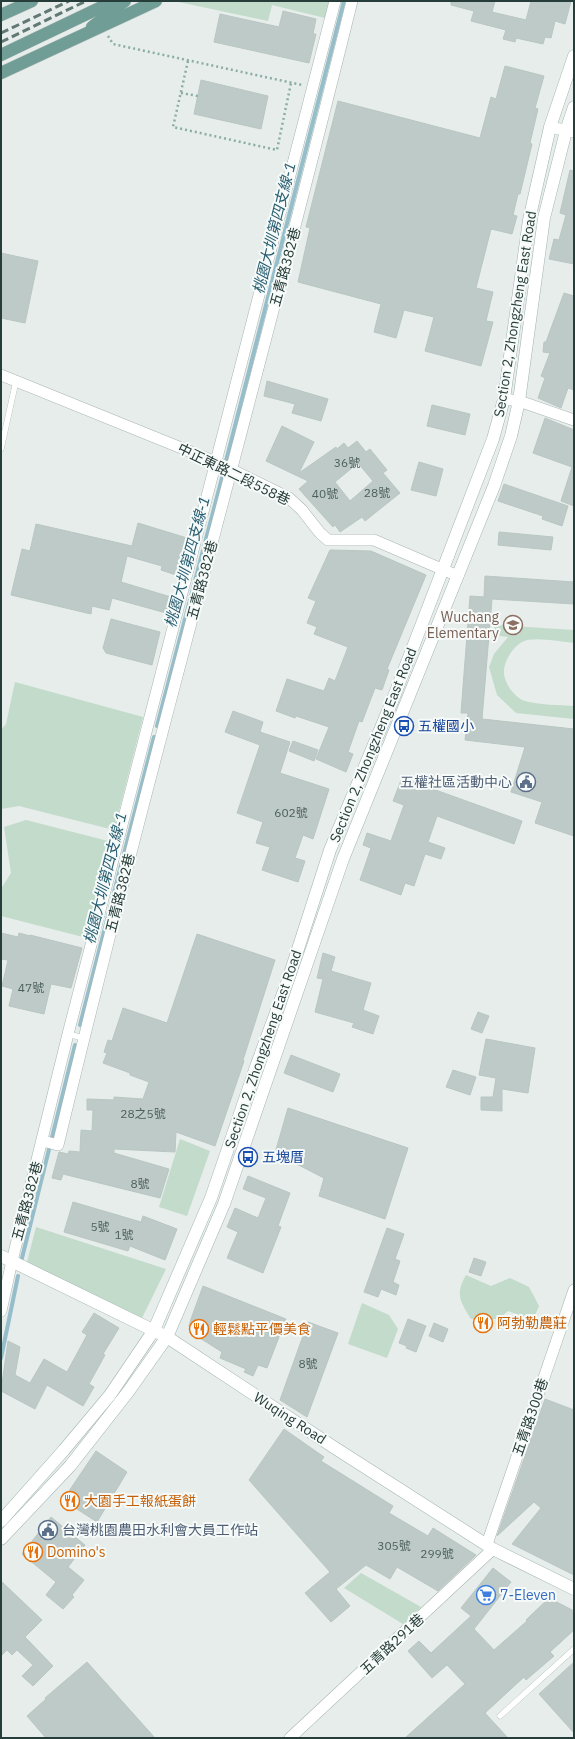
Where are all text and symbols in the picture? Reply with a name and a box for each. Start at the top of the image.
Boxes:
water label: 桃園大圳第四支線-1 [248,160,300,296]
street label: Section 2, Zhongzheng East Road [490,210,540,418]
street label: 五青路382巷 [266,225,304,309]
street label: 中正東路二段558巷 [175,439,293,509]
house number: 36號 [334,455,360,470]
house number: 28號 [364,485,390,500]
house number: 40號 [312,486,338,501]
water label: 桃園大圳第四支線-1 [160,494,214,630]
street label: 五青路382巷 [183,538,221,622]
place label: Wuchang Elementary [427,608,500,642]
school or university icon: Wuchang Elementary [502,614,524,636]
street label: Section 2, Zhongzheng East Road [326,645,420,845]
bus stop icon: 五權國小 [393,715,415,737]
place label: 五權國小 [418,717,474,735]
public building icon: 五權社區活動中心 [515,771,537,793]
place label: 五權社區活動中心 [400,773,512,791]
house number: 602號 [274,805,308,820]
water label: 桃園大圳第四支線-1 [79,810,131,946]
street label: 五青路382巷 [101,851,139,935]
street label: Section 2, Zhongzheng East Road [221,947,305,1151]
house number: 47號 [18,980,44,995]
house number: 28之5號 [120,1106,166,1121]
bus stop icon: 五塊厝 [237,1146,259,1168]
place label: 五塊厝 [262,1148,304,1166]
street label: 五青路382巷 [8,1159,46,1243]
house number: 8號 [130,1176,150,1191]
house number: 5號 [90,1219,110,1234]
house number: 1號 [114,1227,134,1242]
restaurant icon: 阿勃勒農莊 [472,1312,494,1334]
place label: 阿勃勒農莊 [497,1314,567,1332]
restaurant icon: 輕鬆點平價美食 [188,1318,210,1340]
place label: 輕鬆點平價美食 [213,1320,311,1338]
house number: 8號 [298,1356,318,1371]
street label: 五青路300巷 [508,1376,552,1458]
street label: Wuqing Road [250,1388,330,1448]
restaurant icon: 大園手工報紙蛋餅 [59,1490,81,1512]
place label: 大園手工報紙蛋餅 [84,1492,196,1510]
public building icon: 台灣桃園農田水利會大員工作站 [37,1519,59,1541]
place label: 台灣桃園農田水利會大員工作站 [62,1521,258,1539]
house number: 305號 [377,1538,411,1553]
restaurant icon: Domino's [22,1541,44,1563]
place label: Domino's [47,1543,106,1561]
house number: 299號 [420,1546,454,1561]
supermarket icon: 7-Eleven [475,1584,497,1606]
place label: 7-Eleven [500,1586,556,1604]
street label: 五青路291巷 [356,1610,428,1678]

